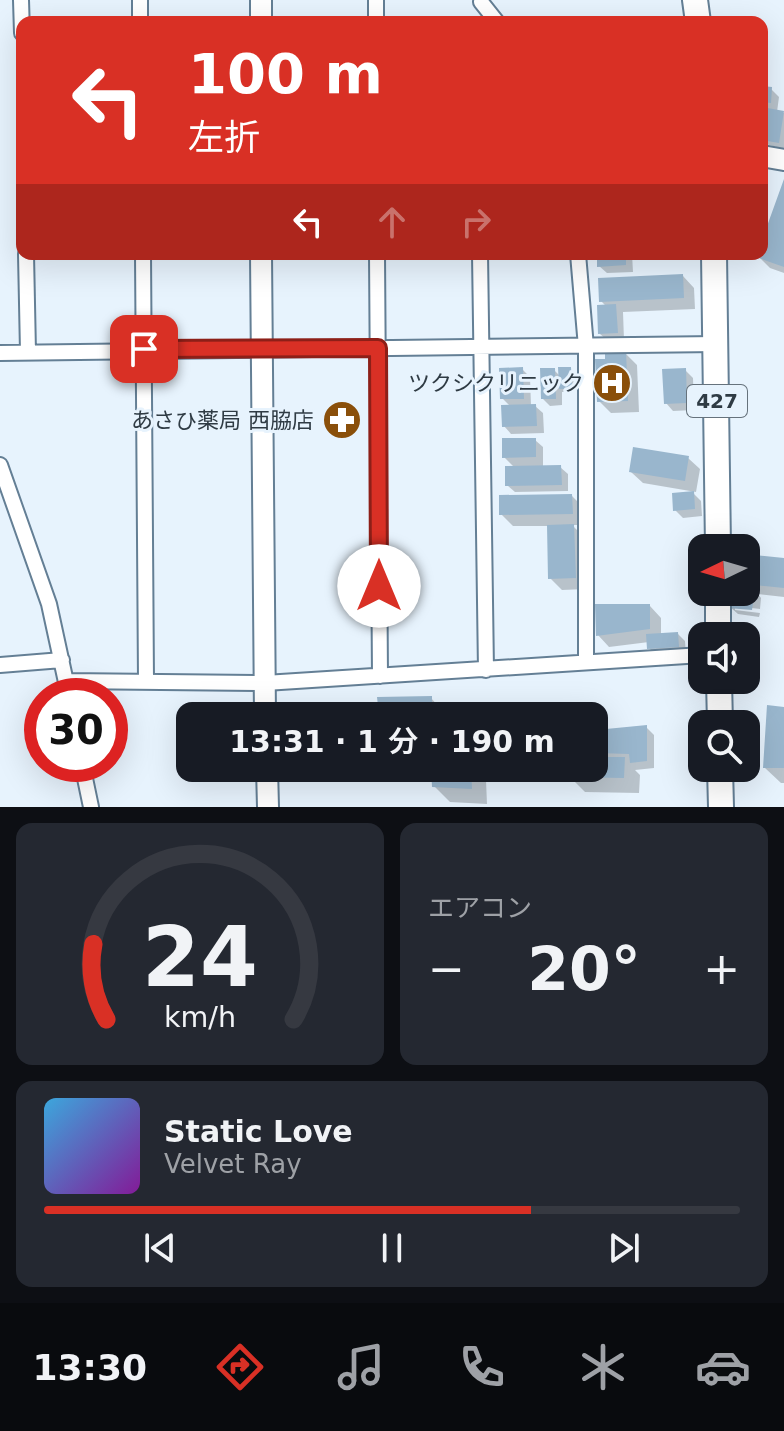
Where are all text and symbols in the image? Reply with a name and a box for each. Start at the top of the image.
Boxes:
text: 100 m [188,41,383,106]
icon: left [56,48,160,152]
text: 左折 [188,117,260,158]
icon: left [286,200,330,244]
icon: ahead [370,200,414,244]
icon: right [454,200,498,244]
pin [110,315,178,383]
icon: arrive [122,327,166,371]
hospital icon: ツクシクリニック [591,362,633,404]
place label: ツクシクリニック [408,371,584,396]
road number: 427 [687,385,747,417]
pharmacy icon: あさひ薬局 西脇店 [321,399,363,441]
place label: あさひ薬局 西脇店 [131,408,314,433]
north arrow [688,534,760,606]
map controls [688,534,760,782]
position arrow [337,544,421,628]
button: sound [688,622,760,694]
speed limit sign: 30 [24,678,128,782]
button: search [688,710,760,782]
text: 13:31 · 1 分 · 190 m [229,724,555,759]
text: エアコン [428,893,532,923]
text: 24 [142,909,258,1006]
text: 20° [527,934,641,1004]
text: − [428,943,465,994]
text: + [703,943,740,994]
text: km/h [164,1000,236,1034]
text: Static Love [164,1114,353,1149]
text: Velvet Ray [164,1149,302,1179]
icon: previous [138,1226,182,1270]
icon: pause [370,1226,414,1270]
icon: next [602,1226,646,1270]
icon: directions [212,1339,268,1395]
icon: music [333,1339,389,1395]
icon: phone [454,1339,510,1395]
icon: climate [575,1339,631,1395]
icon: car [695,1339,751,1395]
text: 13:30 [32,1347,147,1388]

